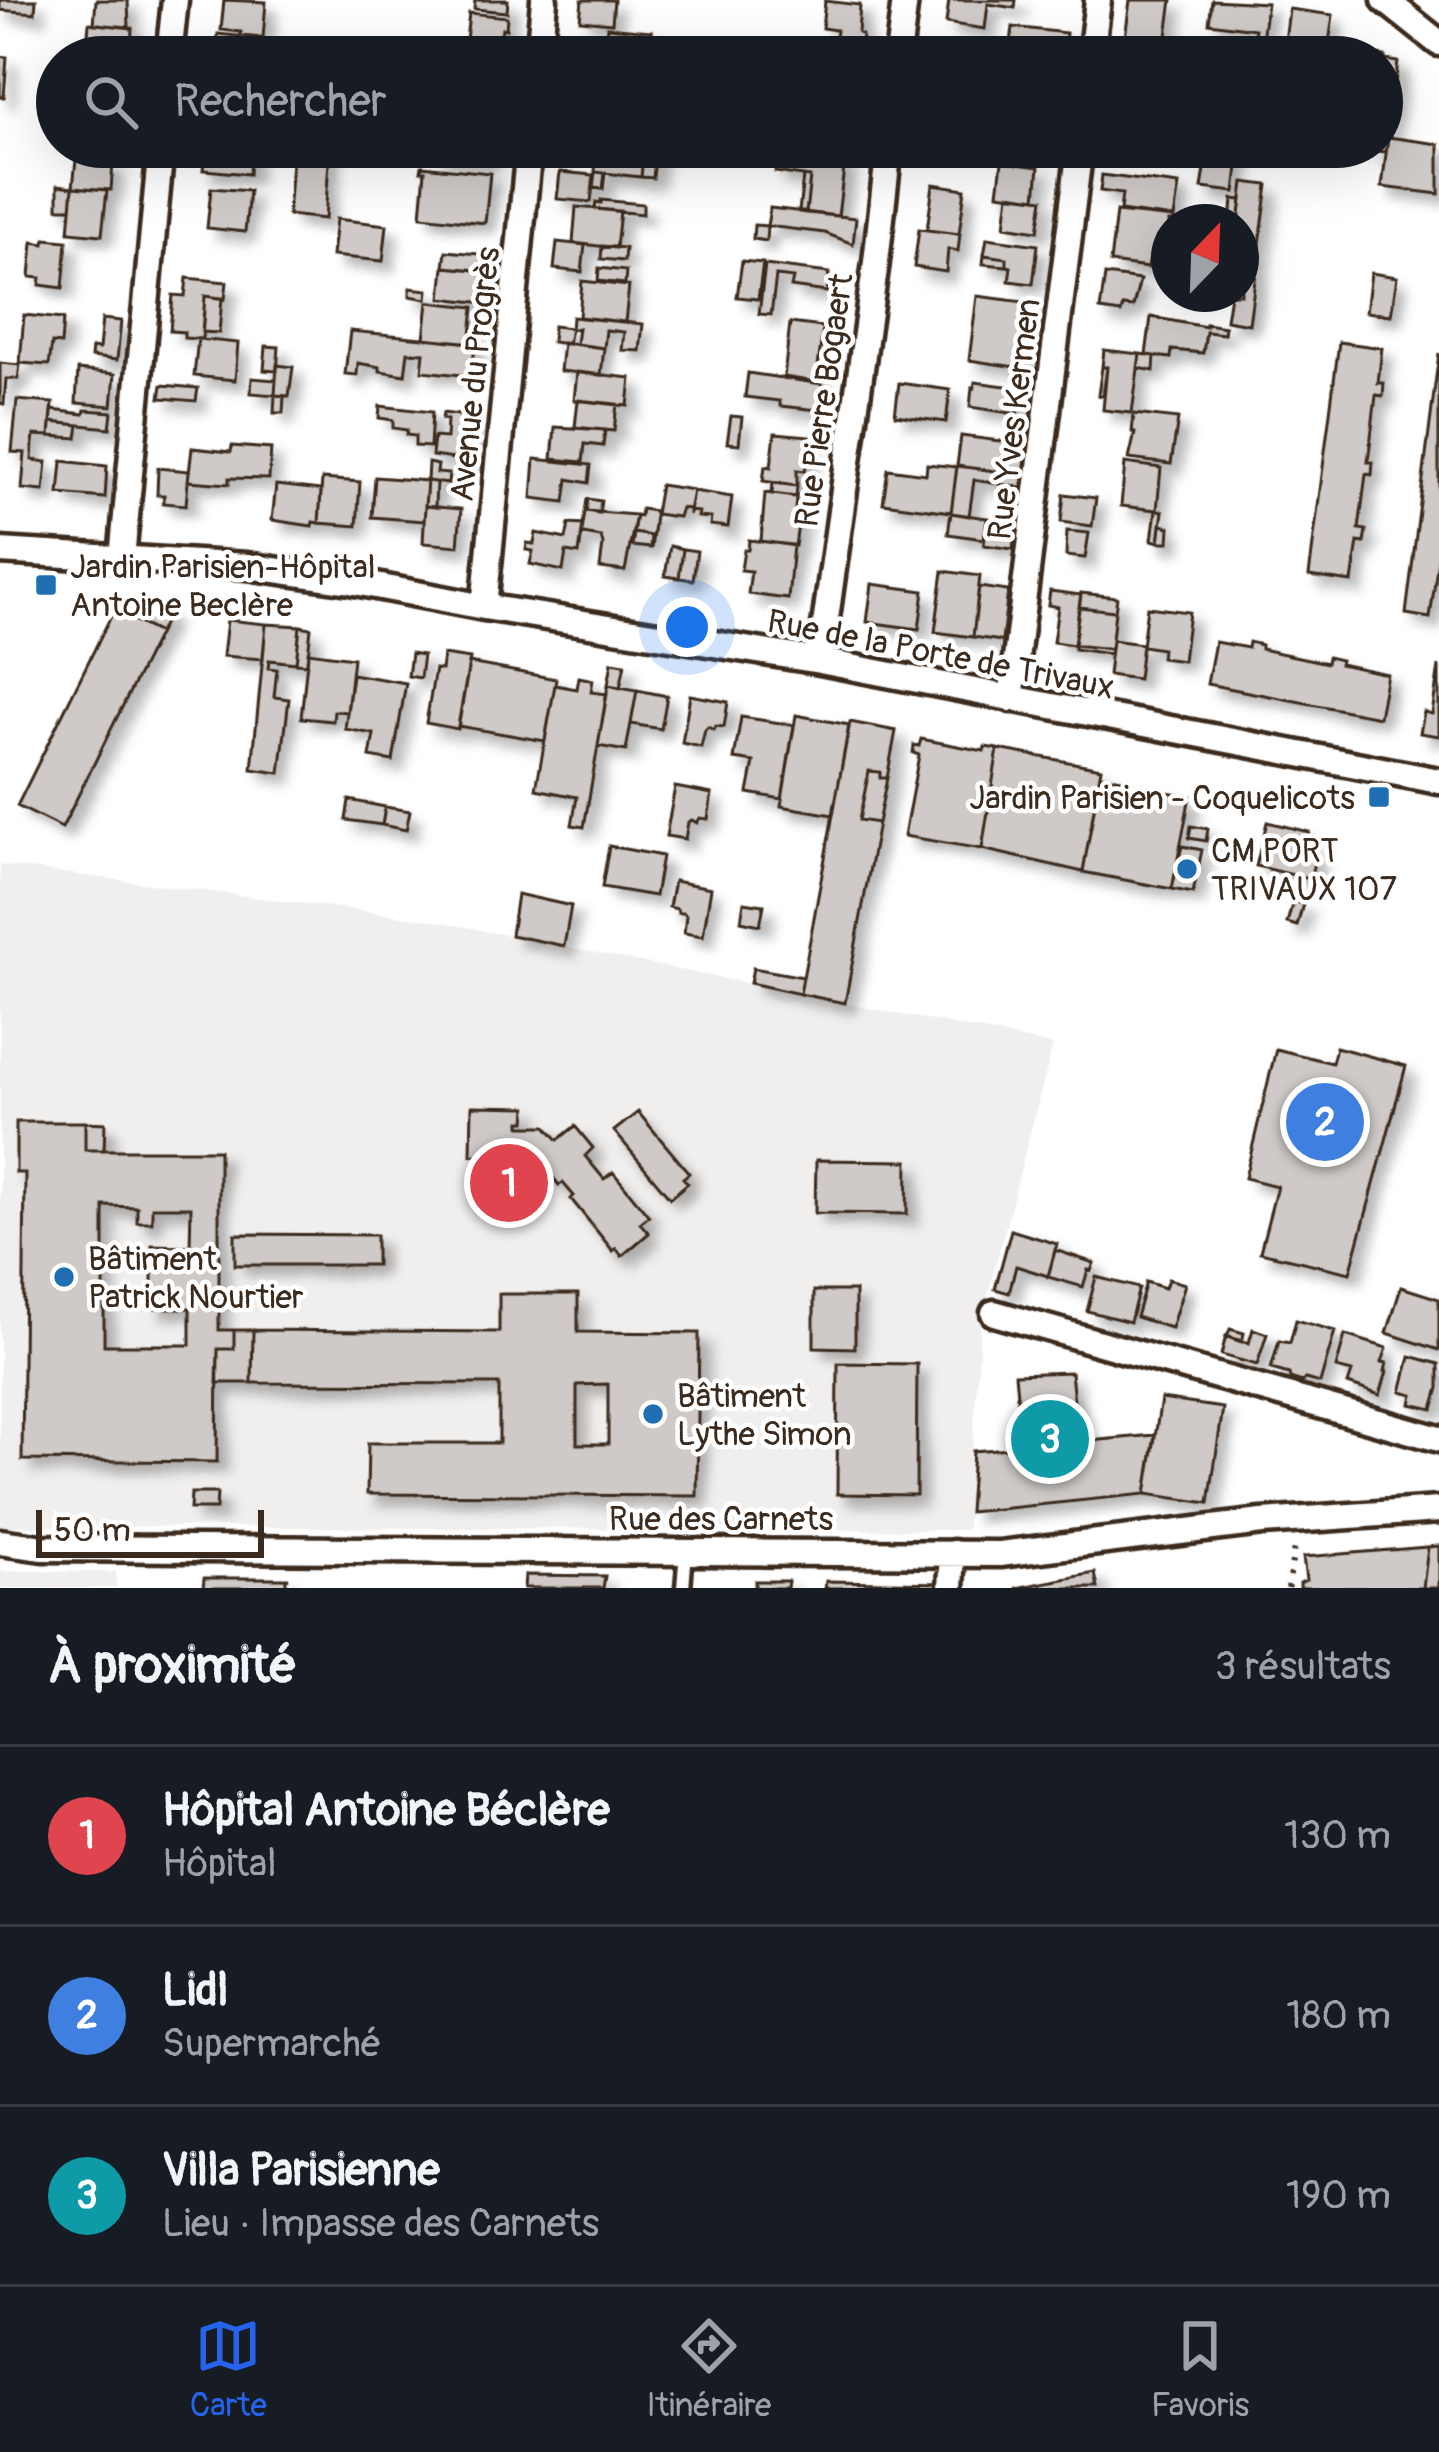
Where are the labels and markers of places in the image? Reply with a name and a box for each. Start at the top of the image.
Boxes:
place label: Jardin Parisien-Hôpital Antoine Beclère [70,547,376,626]
marker: Jardin Parisien-Hôpital Antoine Beclère [33,572,59,598]
place label: Jardin Parisien - Coquelicots [969,778,1355,819]
marker: Jardin Parisien - Coquelicots [1366,784,1392,810]
place label: CM PORT TRIVAUX 107 [1211,831,1397,910]
marker: CM PORT TRIVAUX 107 [1174,856,1200,882]
pin: 2 [1286,1077,1364,1167]
pin: 1 [470,1138,548,1228]
place label: Bâtiment Patrick Nourtier [88,1239,304,1318]
marker: Bâtiment Patrick Nourtier [51,1264,77,1290]
place label: Bâtiment Lythe Simon [677,1376,852,1455]
pin: 3 [1011,1394,1089,1484]
marker: Bâtiment Lythe Simon [640,1401,666,1427]

